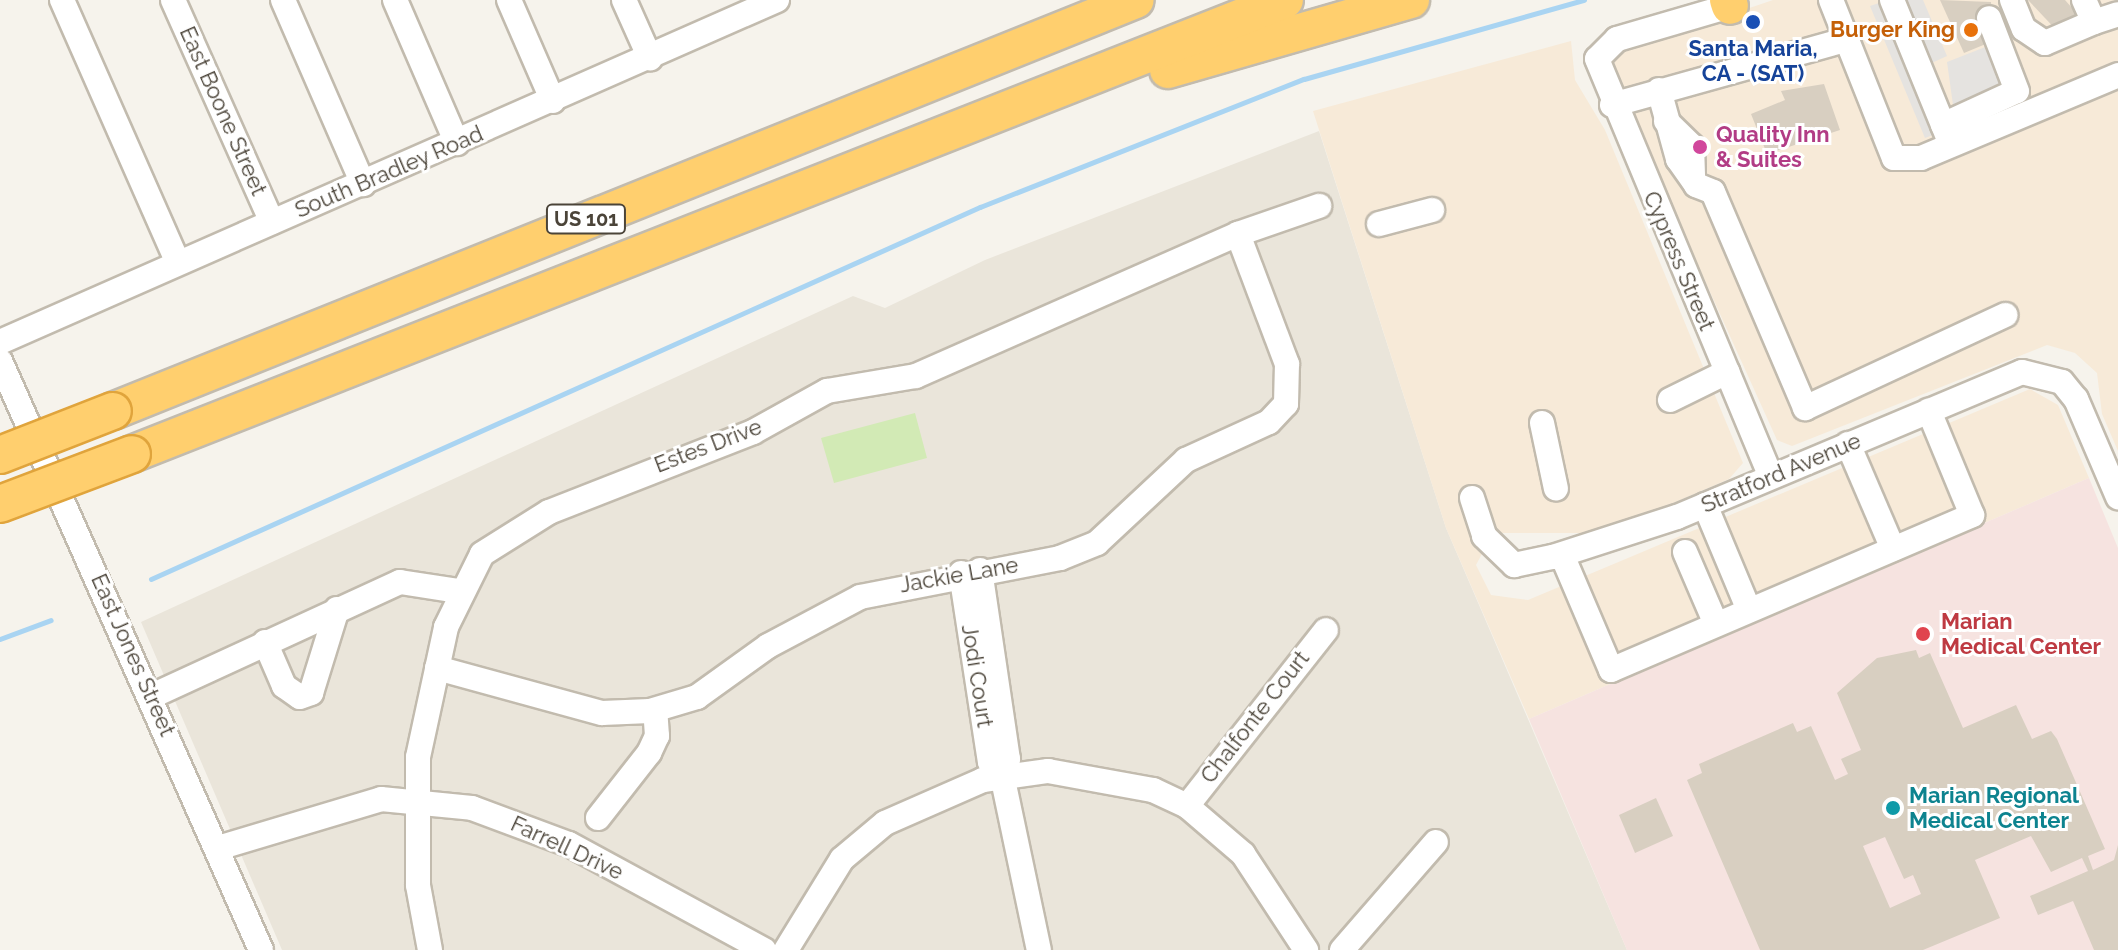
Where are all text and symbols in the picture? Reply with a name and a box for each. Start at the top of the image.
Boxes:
marker: Santa Maria, CA - (SAT) [1744,13,1762,31]
place label: Burger King [1830,17,1955,43]
marker: Burger King [1962,21,1980,39]
street label: East Boone Street [174,22,272,200]
place label: Santa Maria, CA - (SAT) [1688,35,1818,86]
street label: South Bradley Road [291,120,487,224]
place label: Quality Inn & Suites [1716,121,1830,172]
marker: Quality Inn & Suites [1691,138,1709,156]
street label: Cypress Street [1638,187,1720,335]
road number: US 101 [544,203,628,235]
street label: Estes Drive [651,413,765,479]
street label: Stratford Avenue [1697,427,1865,519]
street label: Jackie Lane [898,552,1020,598]
street label: East Jones Street [85,570,181,740]
place label: Marian Medical Center [1941,608,2102,660]
street label: Jodi Court [956,623,998,729]
marker: Marian Medical Center [1912,623,1934,645]
street label: Chalfonte Court [1195,646,1315,788]
place label: Marian Regional Medical Center [1909,782,2079,834]
marker: Marian Regional Medical Center [1884,799,1902,817]
street label: Farrell Drive [506,810,628,886]

